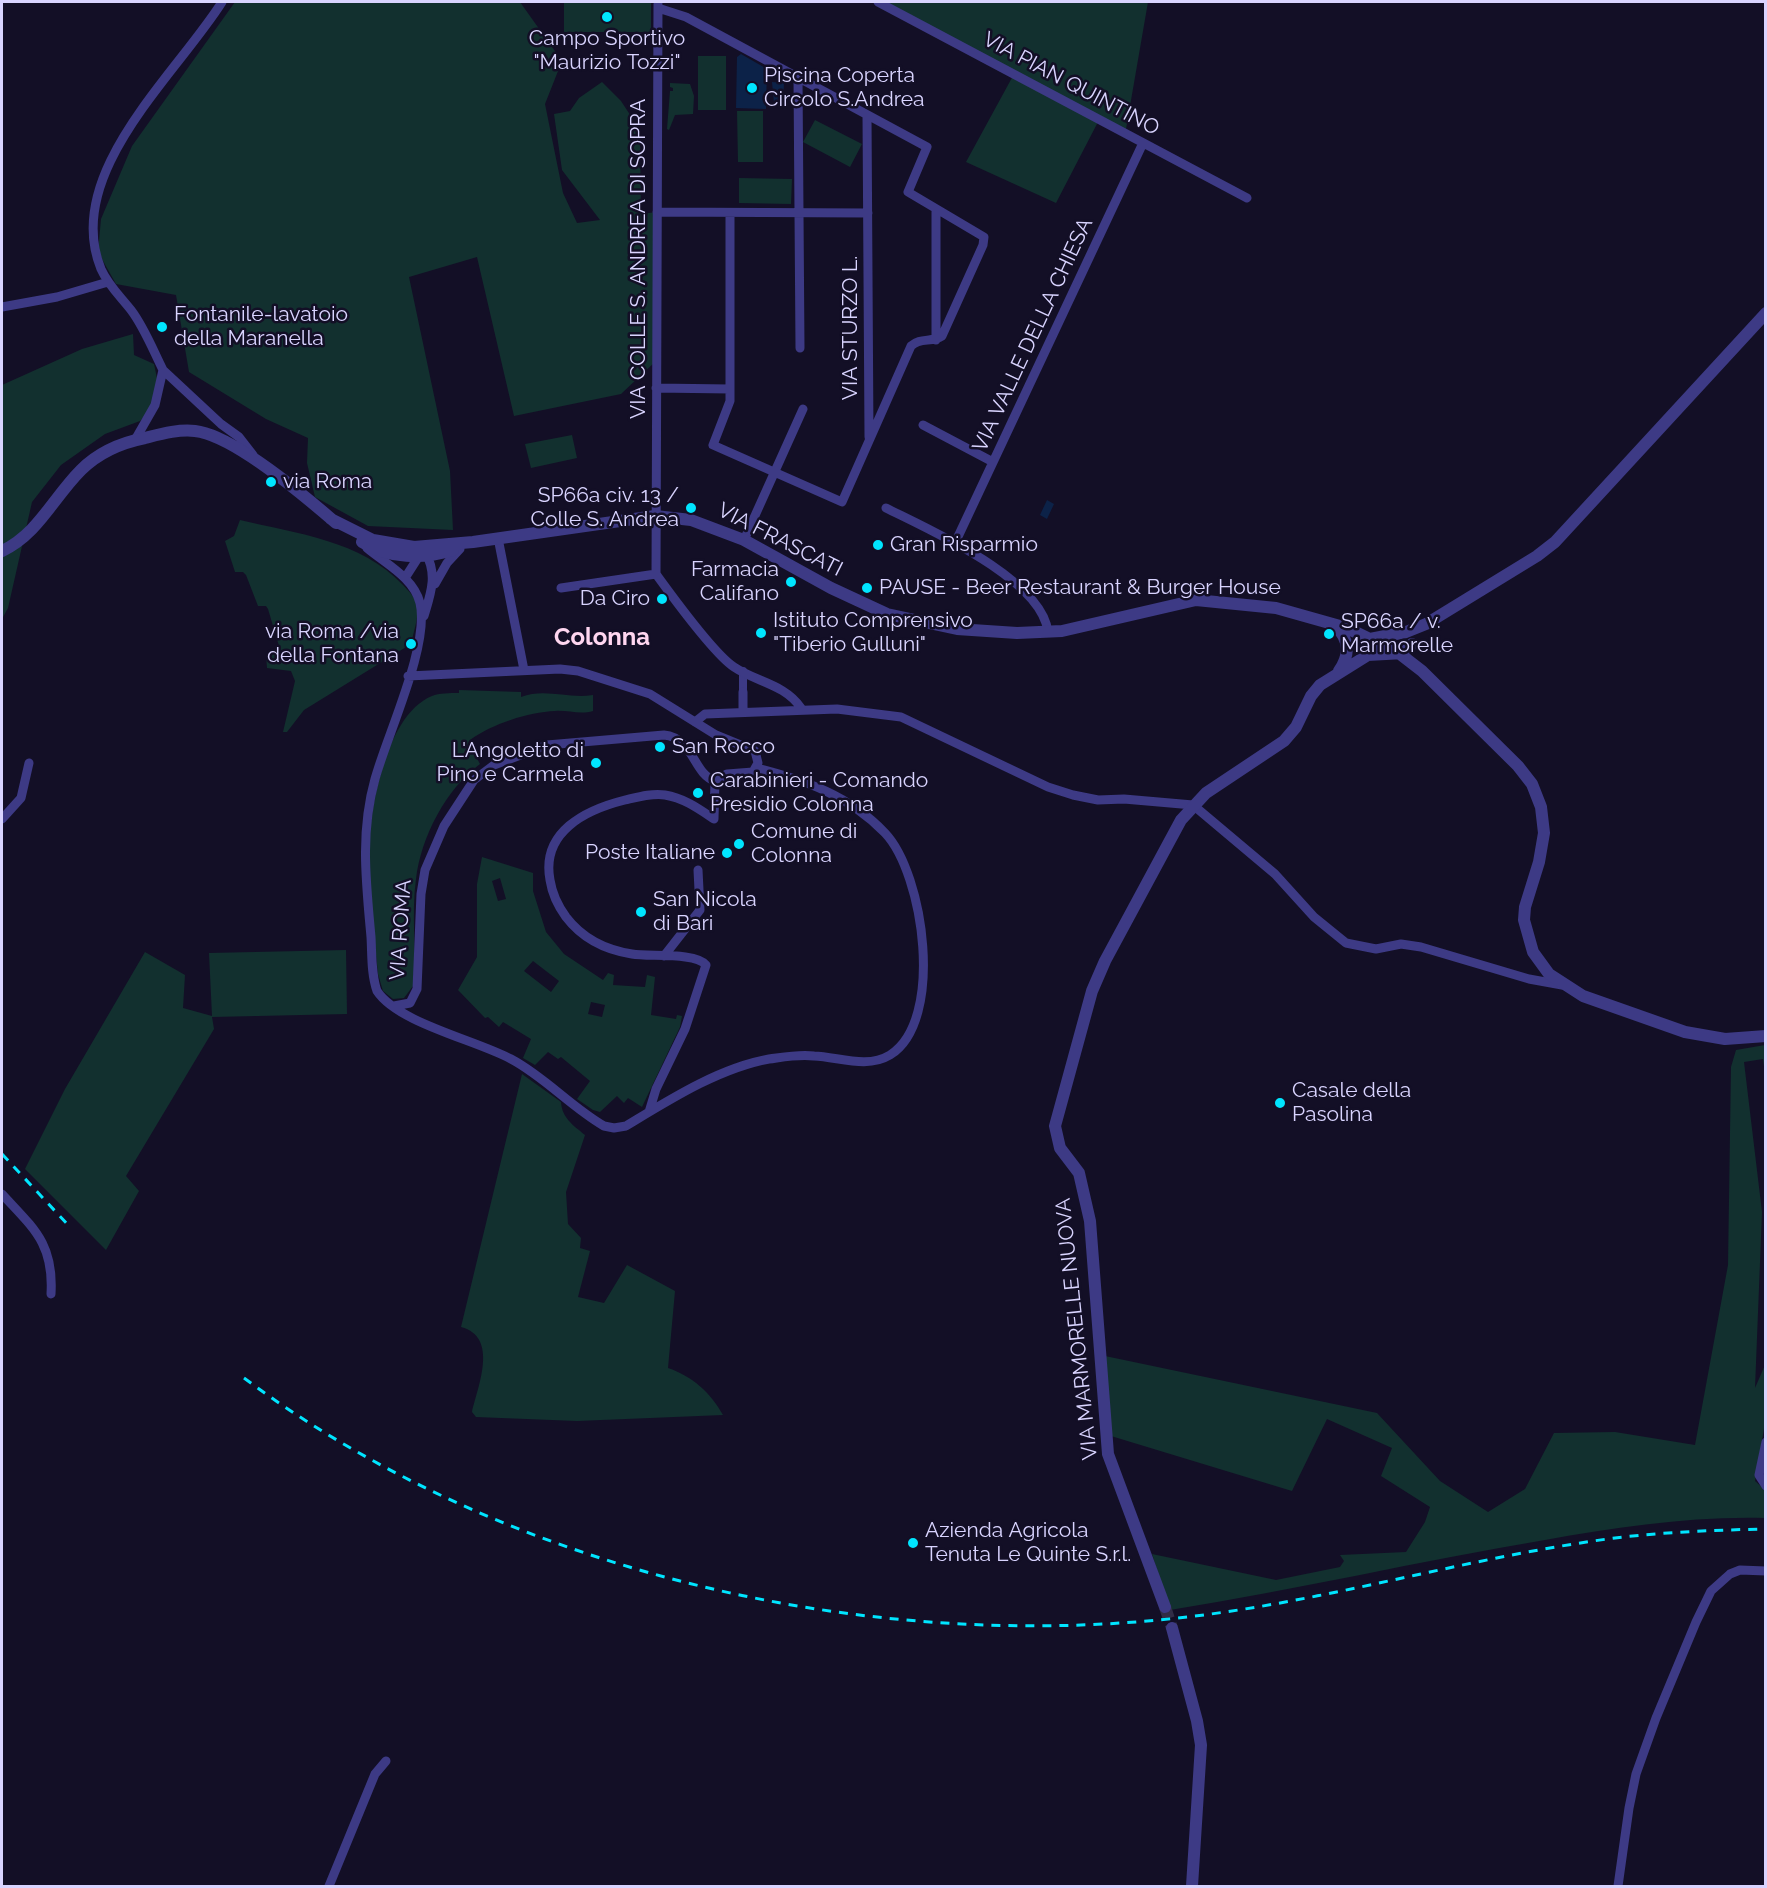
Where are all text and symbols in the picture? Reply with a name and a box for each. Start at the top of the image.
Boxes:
marker: Campo Sportivo "Maurizio Tozzi" [600,10,614,24]
place label: Campo Sportivo "Maurizio Tozzi" [529,26,685,76]
street label: VIA PIAN QUINTINO [979,27,1163,141]
place label: Piscina Coperta Circolo S.Andrea [764,63,925,113]
marker: Piscina Coperta Circolo S.Andrea [745,81,759,95]
street label: VIA COLLE S. ANDREA DI SOPRA [626,99,652,419]
street label: VIA VALLE DELLA CHIESA [968,214,1098,456]
street label: VIA STURZO L. [838,256,864,400]
place label: Fontanile-lavatoio della Maranella [174,302,348,352]
marker: Fontanile-lavatoio della Maranella [155,320,169,334]
place label: via Roma [283,469,372,495]
marker: via Roma [264,475,278,489]
place label: SP66a civ. 13 / Colle S. Andrea [531,483,679,533]
street label: VIA FRASCATI [713,498,847,582]
marker: SP66a civ. 13 / Colle S. Andrea [684,501,698,515]
place label: Gran Risparmio [890,532,1038,558]
marker: Gran Risparmio [871,538,885,552]
place label: Farmacia Califano [691,557,779,607]
marker: Farmacia Califano [784,575,798,589]
place label: PAUSE - Beer Restaurant & Burger House [879,575,1281,601]
marker: PAUSE - Beer Restaurant & Burger House [860,581,874,595]
place label: Da Ciro [580,586,650,612]
marker: Da Ciro [655,592,669,606]
place label: Istituto Comprensivo "Tiberio Gulluni" [773,608,973,658]
place label: SP66a / v. Marmorelle [1341,609,1453,659]
place label: via Roma /via della Fontana [265,619,399,669]
district label: Colonna [554,624,650,652]
marker: Istituto Comprensivo "Tiberio Gulluni" [754,626,768,640]
marker: SP66a / v. Marmorelle [1322,627,1336,641]
marker: via Roma /via della Fontana [404,637,418,651]
place label: San Rocco [672,734,775,760]
place label: L'Angoletto di Pino e Carmela [437,738,584,788]
marker: San Rocco [653,740,667,754]
marker: L'Angoletto di Pino e Carmela [589,756,603,770]
place label: Carabinieri - Comando Presidio Colonna [710,768,928,818]
marker: Carabinieri - Comando Presidio Colonna [691,786,705,800]
place label: Comune di Colonna [751,819,857,869]
marker: Comune di Colonna [732,837,746,851]
place label: Poste Italiane [585,840,715,866]
marker: Poste Italiane [720,846,734,860]
street label: VIA ROMA [385,879,417,981]
place label: San Nicola di Bari [653,887,757,937]
marker: San Nicola di Bari [634,905,648,919]
place label: Casale della Pasolina [1292,1078,1411,1128]
marker: Casale della Pasolina [1273,1096,1287,1110]
street label: VIA MARMORELLE NUOVA [1051,1197,1103,1461]
place label: Azienda Agricola Tenuta Le Quinte S.r.l. [925,1518,1131,1568]
marker: Azienda Agricola Tenuta Le Quinte S.r.l. [906,1536,920,1550]

